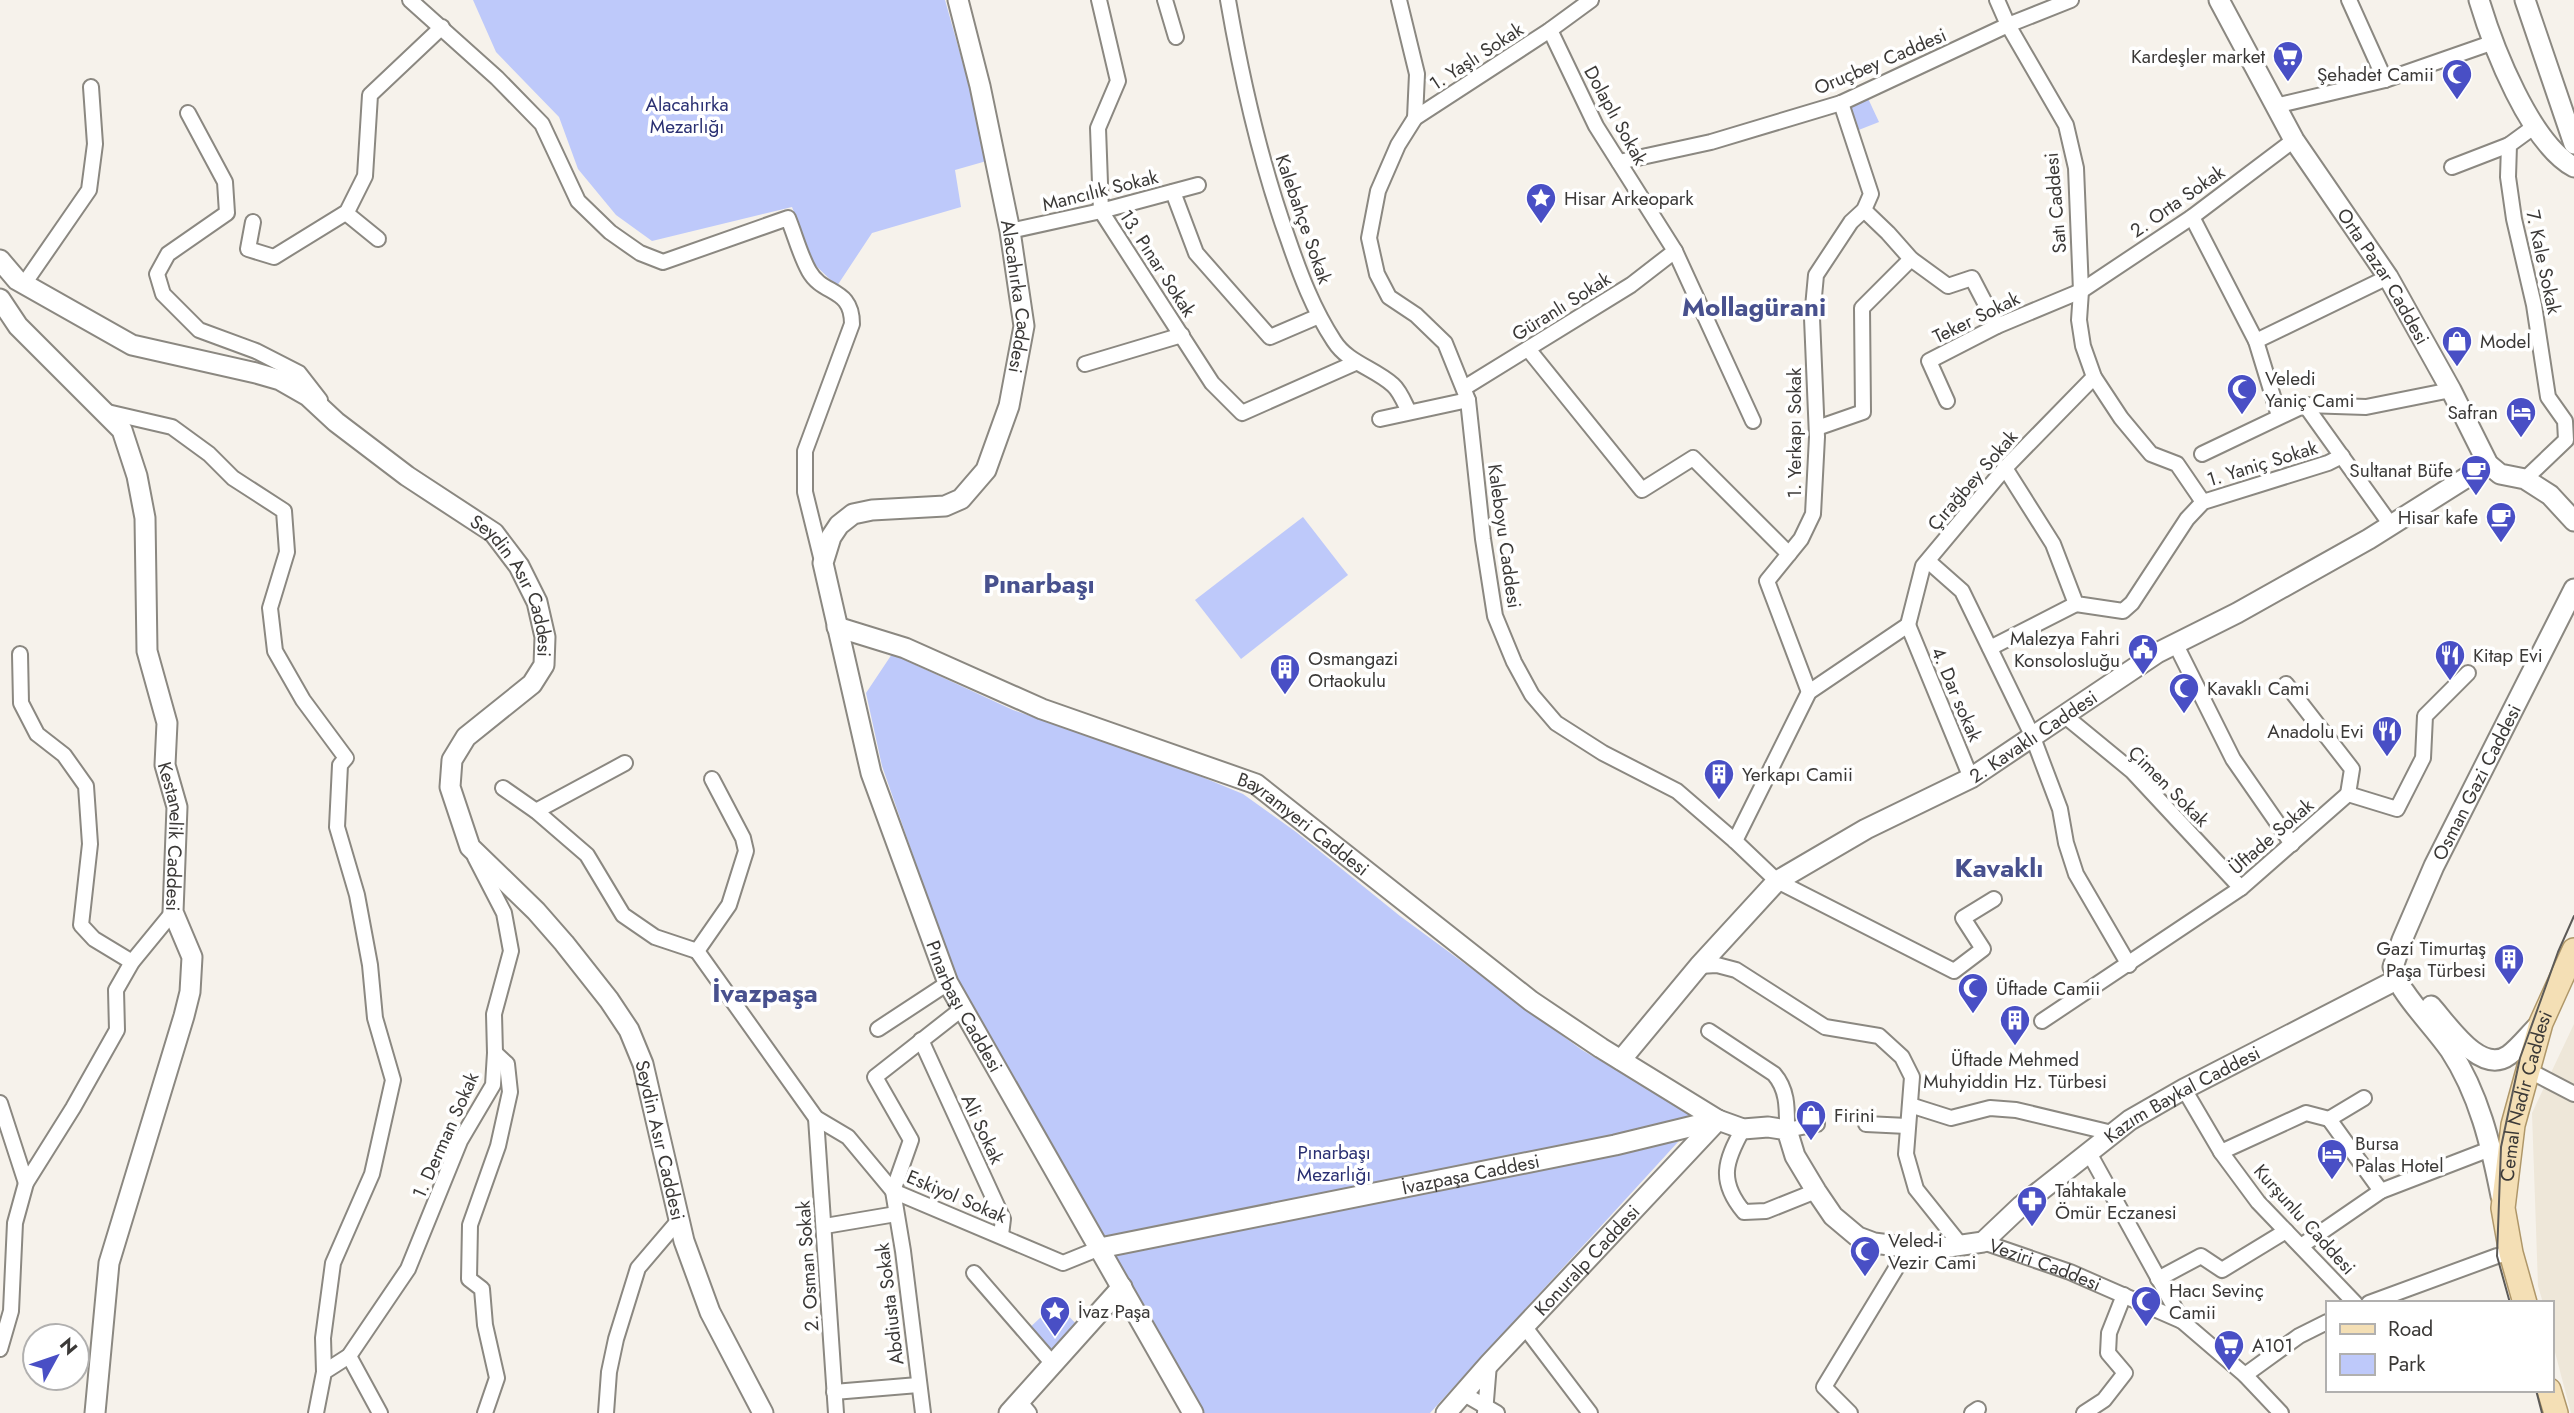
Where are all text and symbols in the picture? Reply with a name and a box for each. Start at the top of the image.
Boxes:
street label: 1. Yaşlı Sokak [1424,16,1529,97]
street label: Oruçbey Caddesi [1810,21,1950,101]
supermarket icon: Kardeşler market [2271,39,2305,83]
place label: Kardeşler market [2131,43,2265,70]
mosque icon: Şehadet Camii [2440,57,2474,101]
street label: Dolaplı Sokak [1577,61,1654,170]
place label: Şehadet Camii [2317,61,2434,88]
park label: Alacahırka Mezarlığı [645,91,729,140]
street label: Kalebahçe Sokak [1269,151,1339,288]
street label: Satı Caddesi [2038,151,2073,254]
street label: 2. Orta Sokak [2125,159,2231,244]
street label: Mancılık Sokak [1039,163,1162,218]
place icon: Hisar Arkeopark [1524,181,1558,225]
place label: Hisar Arkeopark [1564,185,1694,212]
street label: Orta Pazar Caddesi [2331,203,2436,349]
street label: 13. Pınar Sokak [1113,204,1203,323]
street label: 7. Kale Sokak [2519,208,2568,317]
street label: Alacahırka Caddesi [994,217,1037,375]
street label: Güranlı Sokak [1507,265,1616,348]
street label: Teker Sokak [1928,285,2025,350]
district label: Mollagürani [1682,288,1826,326]
shop icon: Model [2440,324,2474,368]
place label: Model [2480,328,2531,355]
place label: Veledi Yaniç Cami [2265,365,2355,414]
street label: 1. Yerkapı Sokak [1781,367,1808,498]
mosque icon: Veledi Yaniç Cami [2225,372,2259,416]
hotel icon: Safran [2504,395,2538,439]
place label: Safran [2447,399,2498,426]
street label: Çırağbey Sokak [1921,424,2024,537]
street label: 1. Yaniç Sokak [2204,434,2321,493]
cafe icon: Sultanat Büfe [2459,453,2493,497]
place label: Sultanat Büfe [2349,457,2453,484]
street label: Kaleboyu Caddesi [1481,462,1528,610]
cafe icon: Hisar kafe [2484,500,2518,544]
place label: Hisar kafe [2398,504,2478,531]
street label: Seydin Asır Caddesi [465,508,558,657]
district label: Pınarbaşı [983,565,1095,603]
place label: Malezya Fahri Konsolosluğu [2010,625,2120,674]
public building icon: Malezya Fahri Konsolosluğu [2126,632,2160,676]
restaurant icon: Kitap Evi [2433,638,2467,682]
place label: Kitap Evi [2473,642,2543,669]
street label: 4. Dar sokak [1924,643,1989,746]
place label: Osmangazi Ortaokulu [1308,645,1398,694]
building icon: Osmangazi Ortaokulu [1268,652,1302,696]
mosque icon: Kavaklı Cami [2167,671,2201,715]
place label: Kavaklı Cami [2207,675,2310,702]
street label: 2. Kavaklı Caddesi [1964,684,2103,790]
street label: Osman Gazi Caddesi [2426,700,2528,865]
restaurant icon: Anadolu Evi [2370,714,2404,758]
place label: Anadolu Evi [2267,718,2364,745]
street label: Çimen Sokak [2122,740,2216,833]
building icon: Yerkapı Camii [1702,757,1736,801]
street label: Kestanelik Caddesi [151,759,191,912]
place label: Yerkapı Camii [1742,761,1853,788]
street label: Bayramyeri Caddesi [1234,766,1375,882]
street label: Üftade Sokak [2223,792,2320,881]
district label: Kavaklı [1955,849,2043,887]
place label: Gazi Timurtaş Paşa Türbesi [2376,935,2486,984]
street label: Pınarbaşı Caddesi [919,937,1009,1077]
building icon: Gazi Timurtaş Paşa Türbesi [2492,942,2526,986]
mosque icon: Üftade Camii [1956,971,1990,1015]
district label: İvazpaşa [712,974,818,1012]
place label: Üftade Camii [1996,975,2100,1002]
building icon: Üftade Mehmed Muhyiddin Hz. Türbesi [1998,1003,2032,1047]
street label: Cemal Nadir Caddesi [2493,1006,2559,1183]
street label: Kazım Baykal Caddesi [2098,1039,2265,1150]
place label: Üftade Mehmed Muhyiddin Hz. Türbesi [1923,1046,2107,1095]
street label: Seydin Asır Caddesi [629,1057,692,1223]
street label: 1. Derman Sokak [406,1067,486,1203]
street label: Ali Sokak [955,1090,1011,1169]
shop icon: Firini [1794,1098,1828,1142]
place label: Firini [1834,1102,1875,1129]
place label: Bursa Palas Hotel [2355,1130,2444,1179]
hotel icon: Bursa Palas Hotel [2315,1137,2349,1181]
park label: Pınarbaşı Mezarlığı [1297,1139,1371,1188]
street label: İvazpaşa Caddesi [1400,1147,1542,1201]
street label: Kurşunlu Caddesi [2248,1158,2362,1281]
street label: Eskiyol Sokak [902,1163,1012,1230]
place label: Tahtakale Ömür Eczanesi [2055,1177,2177,1226]
pharmacy icon: Tahtakale Ömür Eczanesi [2015,1184,2049,1228]
street label: 2. Osman Sokak [789,1199,826,1332]
street label: Konuralp Caddesi [1528,1199,1646,1322]
place label: Veled-i Vezir Cami [1888,1227,1976,1276]
street label: Veziri Caddesi [1985,1232,2105,1298]
mosque icon: Veled-i Vezir Cami [1848,1234,1882,1278]
street label: Abdiusta Sokak [869,1241,910,1367]
place label: Hacı Sevinç Camii [2169,1277,2264,1326]
mosque icon: Hacı Sevinç Camii [2129,1284,2163,1328]
place icon: İvaz Paşa [1038,1294,1072,1338]
place label: İvaz Paşa [1078,1298,1150,1325]
legend [2326,1301,2553,1392]
text: Road [2388,1314,2433,1344]
north arrow [21,1322,91,1392]
supermarket icon: A101 [2212,1328,2246,1372]
text: N [53,1332,84,1361]
place label: A101 [2252,1332,2293,1359]
text: Park [2388,1349,2426,1379]

